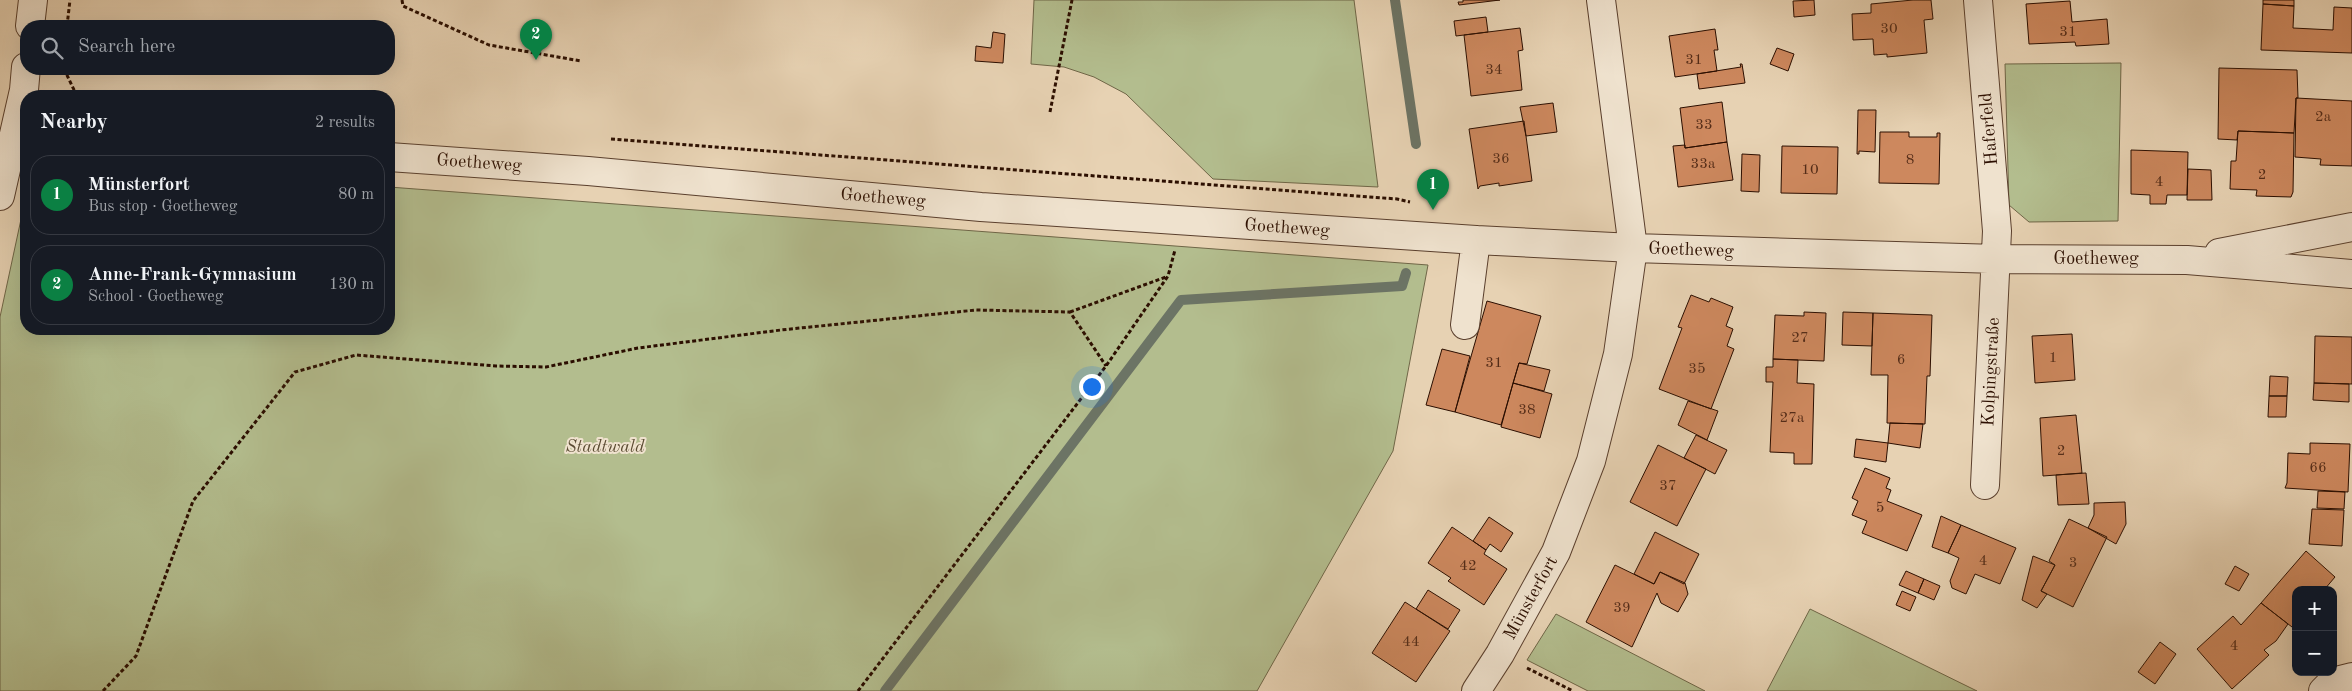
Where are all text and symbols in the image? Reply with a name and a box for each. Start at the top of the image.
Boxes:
pin: 2 [520,19,552,60]
search box [20,20,395,75]
house number: 30 [1880,22,1898,37]
house number: 31 [2059,25,2077,40]
icon: search [38,34,66,62]
text: Search here [78,38,175,57]
house number: 31 [1685,53,1703,68]
house number: 34 [1485,63,1503,78]
street label: Haferfeld [1977,92,2001,166]
house number: 2a [2315,110,2332,125]
text: Nearby [40,112,108,133]
text: 2 results [315,115,375,131]
house number: 33 [1695,118,1713,133]
street label: Goetheweg [436,151,523,175]
house number: 36 [1492,152,1510,167]
house number: 8 [1906,153,1914,168]
house number: 33a [1691,157,1716,172]
house number: 10 [1801,163,1819,178]
house number: 2 [2258,168,2266,183]
pin: 1 [1417,169,1449,210]
house number: 4 [2155,175,2163,190]
text: Münsterfort [88,176,190,195]
street label: Goetheweg [840,185,927,211]
text: 1 [52,187,62,203]
text: 80 m [338,187,374,203]
text: Bus stop · Goetheweg [88,199,237,215]
street label: Goetheweg [1244,216,1331,240]
street label: Goetheweg [1648,240,1734,260]
street label: Goetheweg [2053,250,2139,268]
text: Anne-Frank-Gymnasium [88,266,297,285]
text: 2 [52,277,62,293]
text: 130 m [329,277,374,293]
text: School · Goetheweg [88,289,223,305]
street label: Kolpingstraße [1979,317,2003,427]
house number: 27 [1791,331,1809,346]
house number: 1 [2049,351,2057,366]
house number: 6 [1897,353,1905,368]
house number: 31 [1485,356,1503,371]
house number: 35 [1688,362,1706,377]
your location [1079,374,1105,400]
house number: 38 [1518,403,1536,418]
house number: 27a [1780,411,1805,426]
park label: Stadtwald [565,438,645,456]
house number: 2 [2057,444,2065,459]
house number: 66 [2309,461,2327,476]
house number: 37 [1659,479,1677,494]
house number: 5 [1876,501,1884,516]
street label: Münsterfort [1501,553,1561,643]
house number: 4 [1979,554,1987,569]
house number: 3 [2069,556,2077,571]
house number: 42 [1459,559,1477,574]
map controls [2292,586,2337,676]
button: + [2292,586,2337,631]
house number: 39 [1613,601,1631,616]
button: − [2292,631,2337,676]
house number: 44 [1402,635,1420,650]
house number: 4 [2230,639,2238,654]

